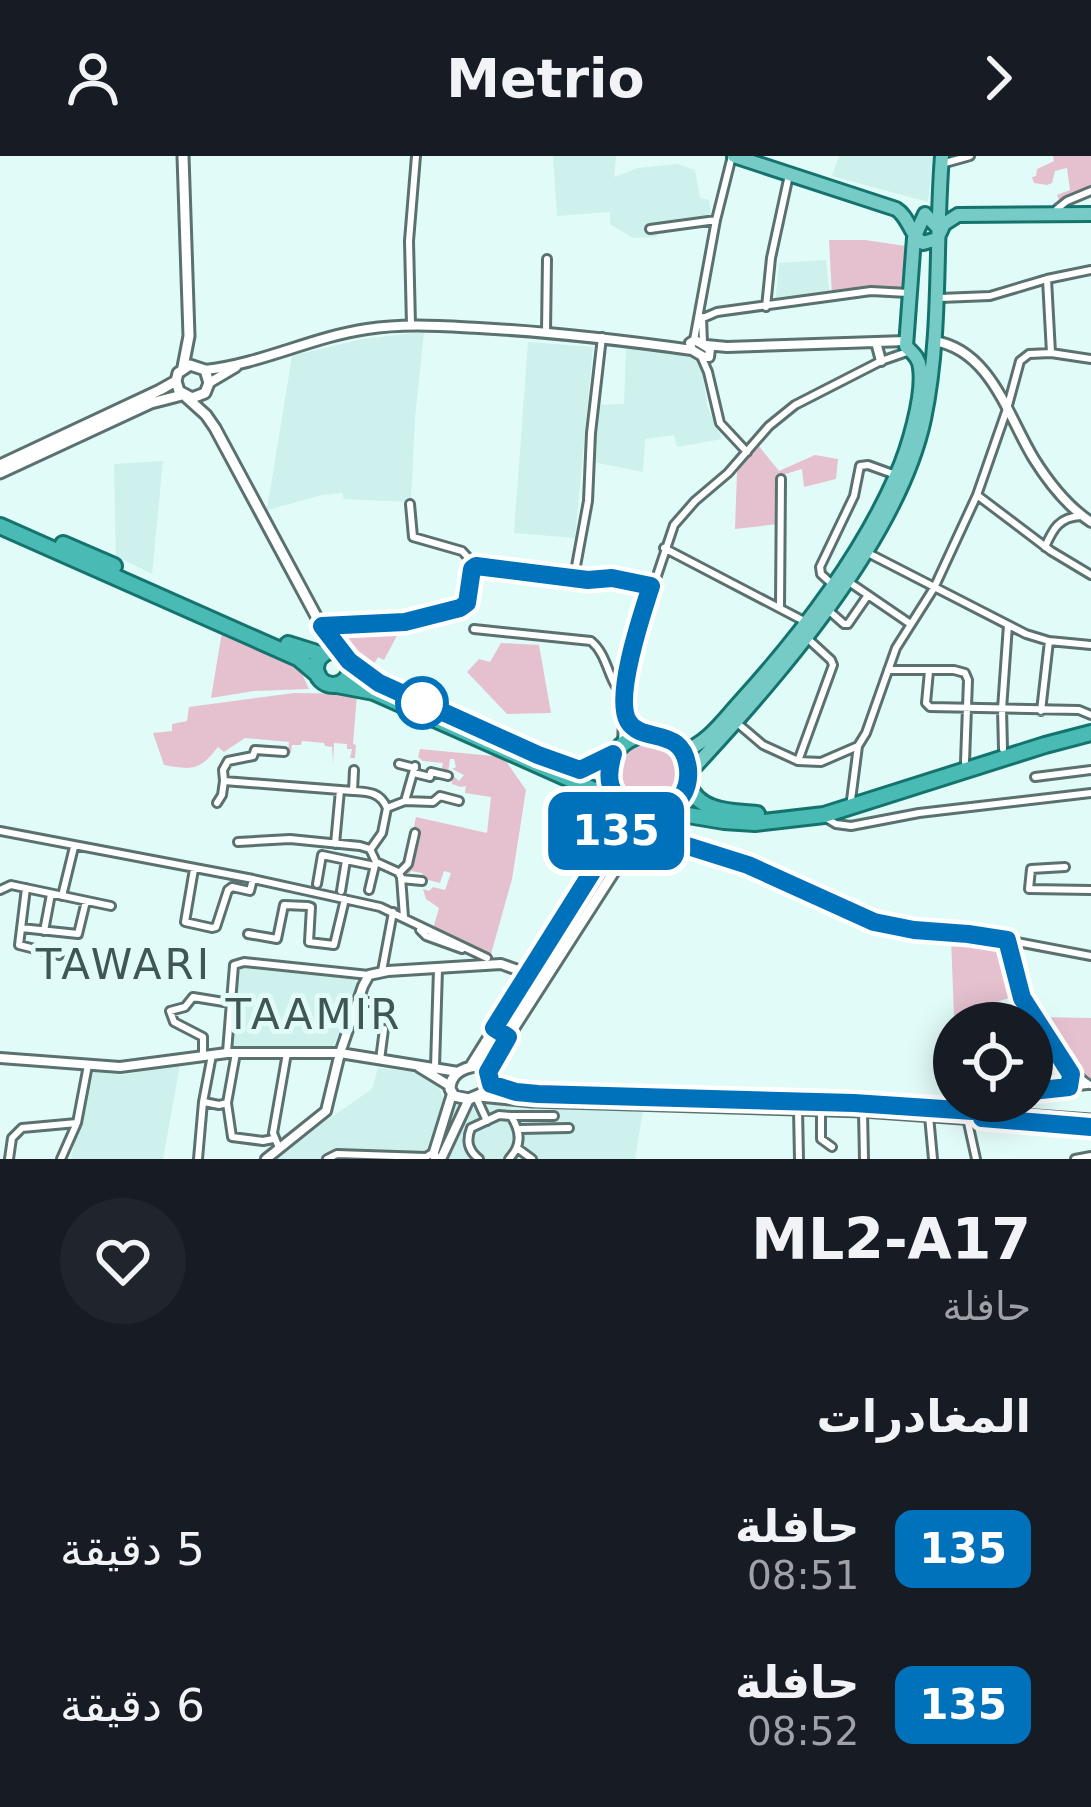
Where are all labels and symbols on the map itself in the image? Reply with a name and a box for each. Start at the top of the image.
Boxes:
unlabelled marker [397,678,447,728]
line badge: 135 [547,792,685,870]
district label: TAWARI [35,940,212,989]
district label: TAAMIR [225,990,402,1039]

